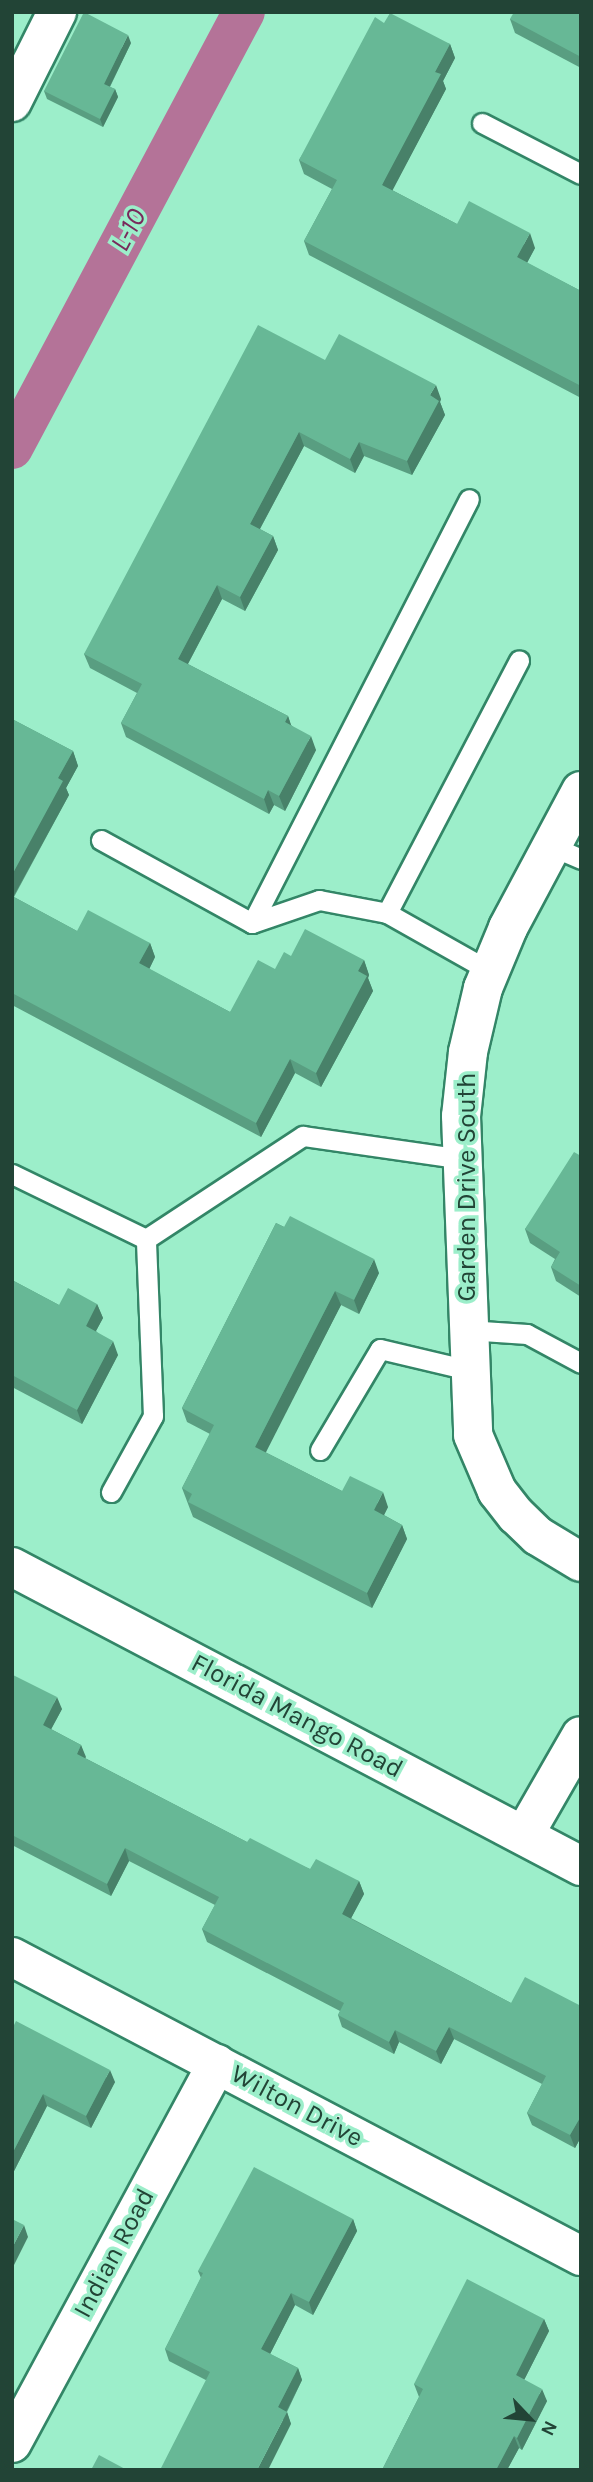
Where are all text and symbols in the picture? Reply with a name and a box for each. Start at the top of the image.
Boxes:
water label: L-10 [103,203,153,257]
street label: Garden Drive South [451,1072,483,1302]
street label: Florida Mango Road [186,1647,408,1785]
street label: Wilton Drive [226,2058,368,2154]
street label: Indian Road [67,2183,161,2323]
north arrow [495,2384,565,2454]
text: N [536,2417,562,2439]

